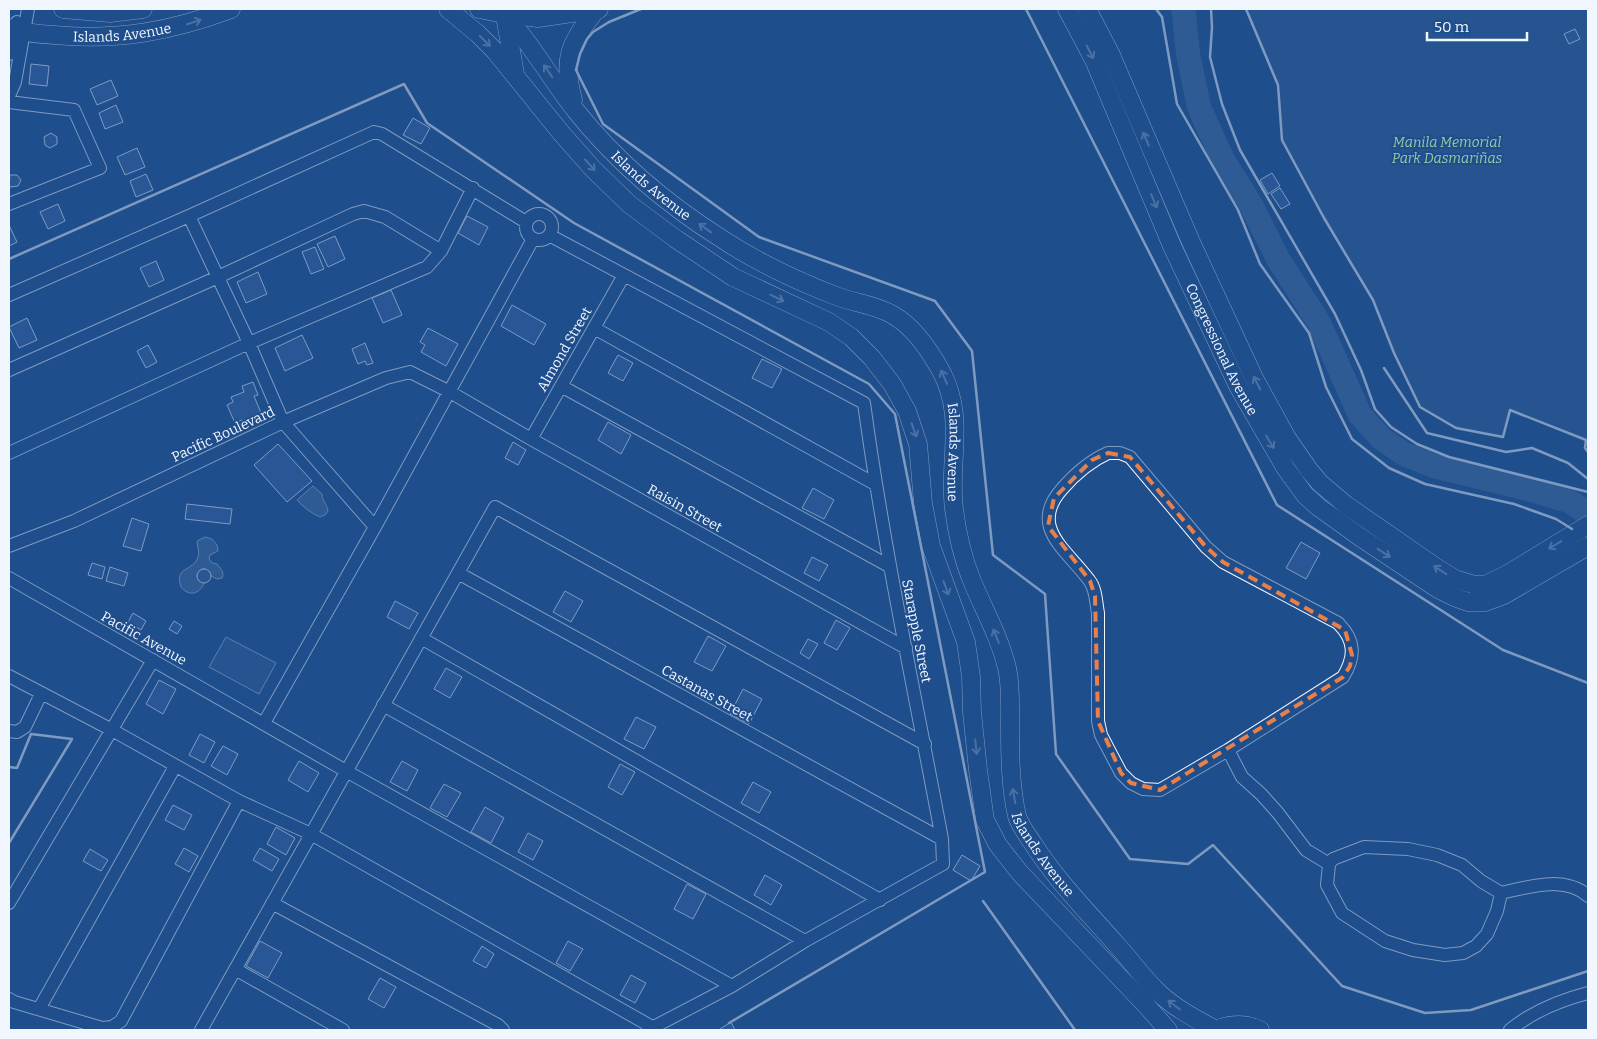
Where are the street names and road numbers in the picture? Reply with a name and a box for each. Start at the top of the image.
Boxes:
street label: Islands Avenue [73,20,173,46]
street label: Islands Avenue [607,147,694,224]
street label: Congressional Avenue [1182,281,1261,419]
street label: Almond Street [533,304,595,394]
street label: Islands Avenue [943,402,963,502]
street label: Pacific Boulevard [169,403,278,466]
street label: Raisin Street [644,481,725,536]
street label: Starapple Street [898,578,935,684]
street label: Pacific Avenue [98,608,190,669]
street label: Castanas Street [658,661,755,725]
street label: Islands Avenue [1008,811,1078,900]

